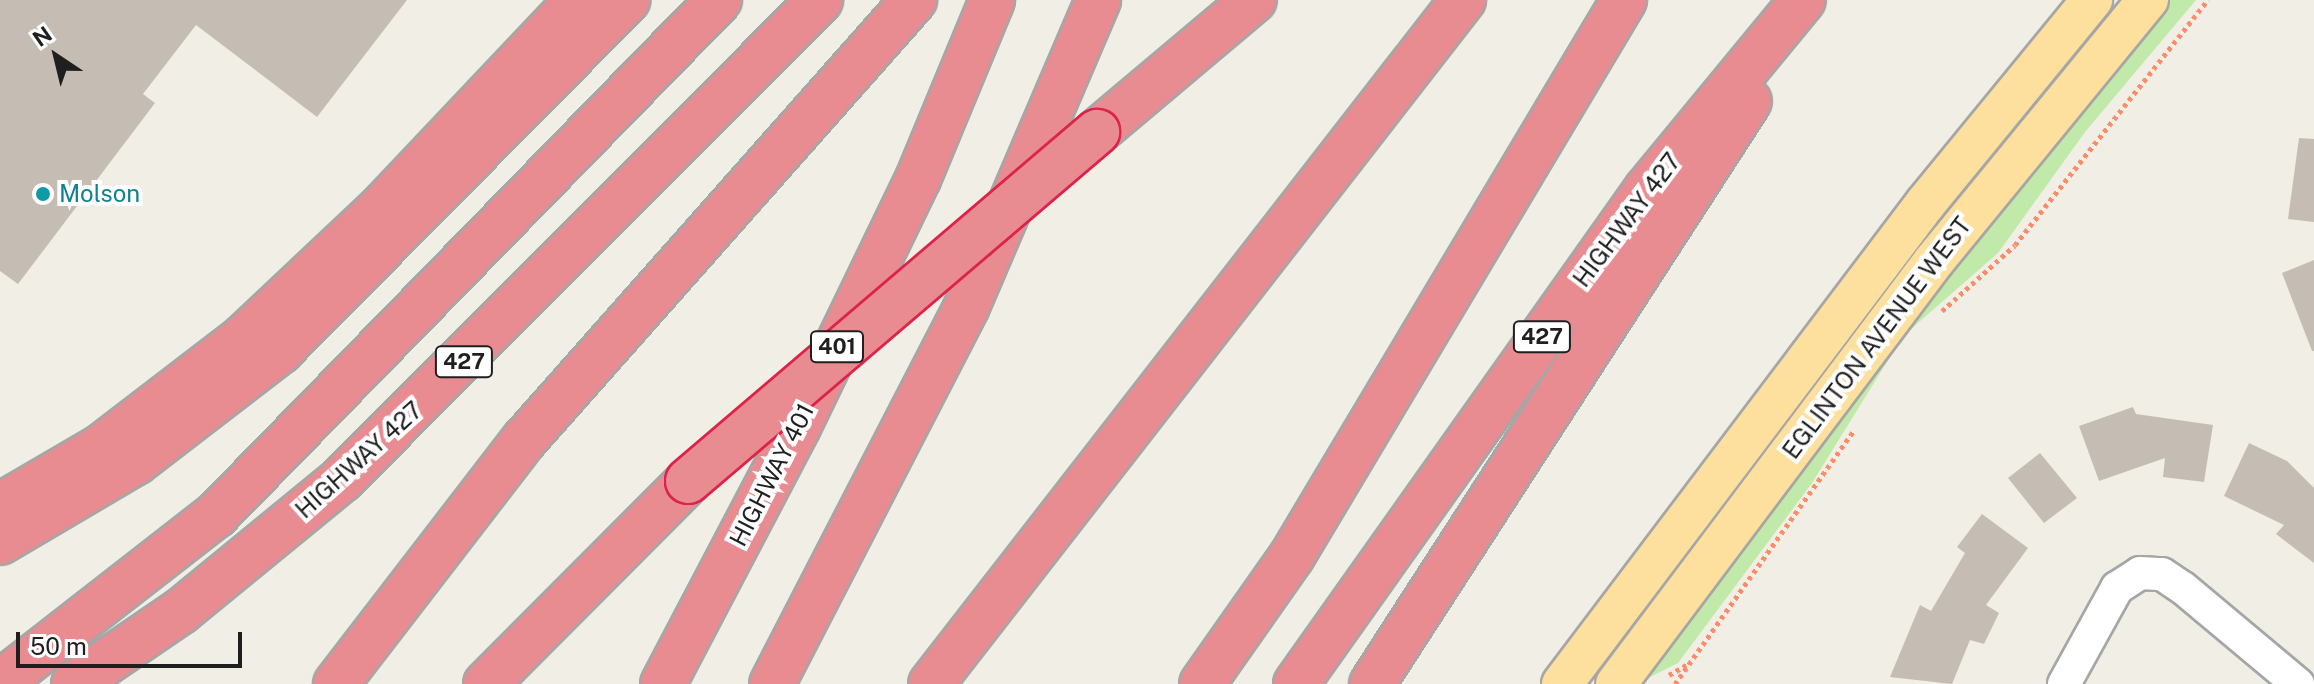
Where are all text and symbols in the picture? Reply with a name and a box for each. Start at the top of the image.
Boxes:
north arrow [16,16,96,96]
text: N [28,21,57,52]
street label: HIGHWAY 427 [1567,147,1687,293]
place label: Molson [59,180,140,208]
marker: Molson [34,185,52,203]
street label: EGLINTON AVENUE WEST [1777,211,1977,465]
road number: 427 [1512,319,1572,355]
road number: 401 [809,329,865,365]
road number: 427 [434,344,494,380]
street label: HIGHWAY 427 [290,396,428,524]
street label: HIGHWAY 401 [724,399,820,551]
scale bar [20,616,246,666]
text: 50 m [30,632,87,660]

